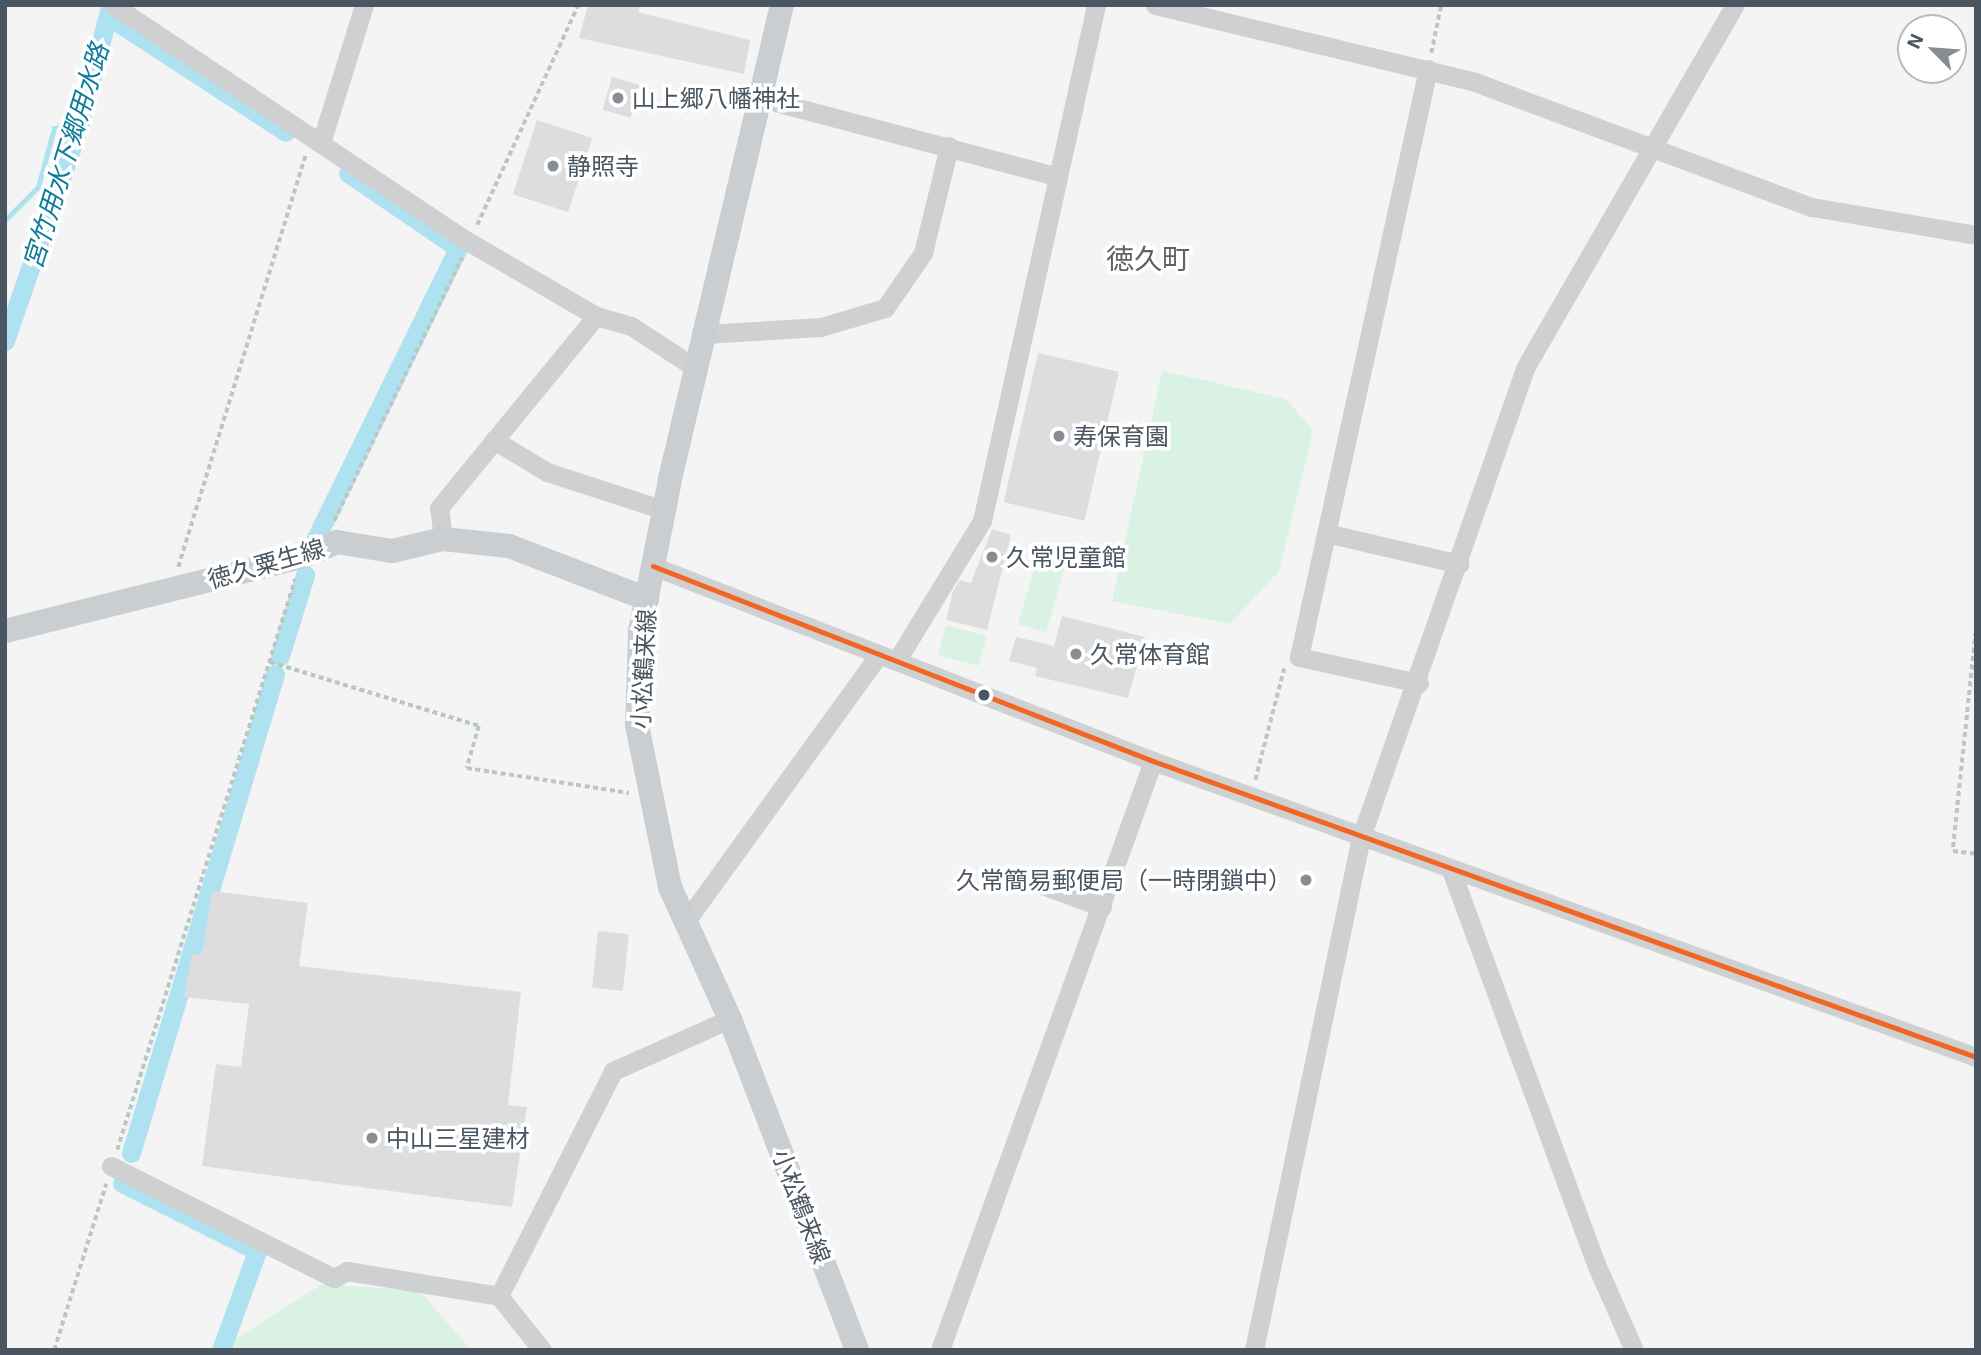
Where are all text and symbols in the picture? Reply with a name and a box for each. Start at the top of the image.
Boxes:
north arrow [1897,14,1967,84]
text: N [1901,30,1928,52]
water label: 宮竹用水下郷用水路 [16,40,114,272]
place label: 山上郷八幡神社 [632,84,800,112]
marker: 山上郷八幡神社 [610,90,626,106]
place label: 静照寺 [567,152,639,180]
marker: 静照寺 [545,158,561,174]
district label: 徳久町 [1106,241,1190,275]
place label: 寿保育園 [1073,422,1169,450]
marker: 寿保育園 [1051,428,1067,444]
street label: 徳久粟生線 [204,533,328,593]
place label: 久常児童館 [1006,543,1126,571]
marker: 久常児童館 [984,549,1000,565]
street label: 小松鶴来線 [625,608,661,730]
place label: 久常体育館 [1090,640,1210,668]
marker: 久常体育館 [1068,646,1084,662]
unlabelled marker [977,688,991,702]
place label: 久常簡易郵便局（一時閉鎖中） [956,866,1292,894]
marker: 久常簡易郵便局（一時閉鎖中） [1298,872,1314,888]
place label: 中山三星建材 [386,1124,530,1152]
marker: 中山三星建材 [364,1130,380,1146]
street label: 小松鶴来線 [767,1145,837,1267]

